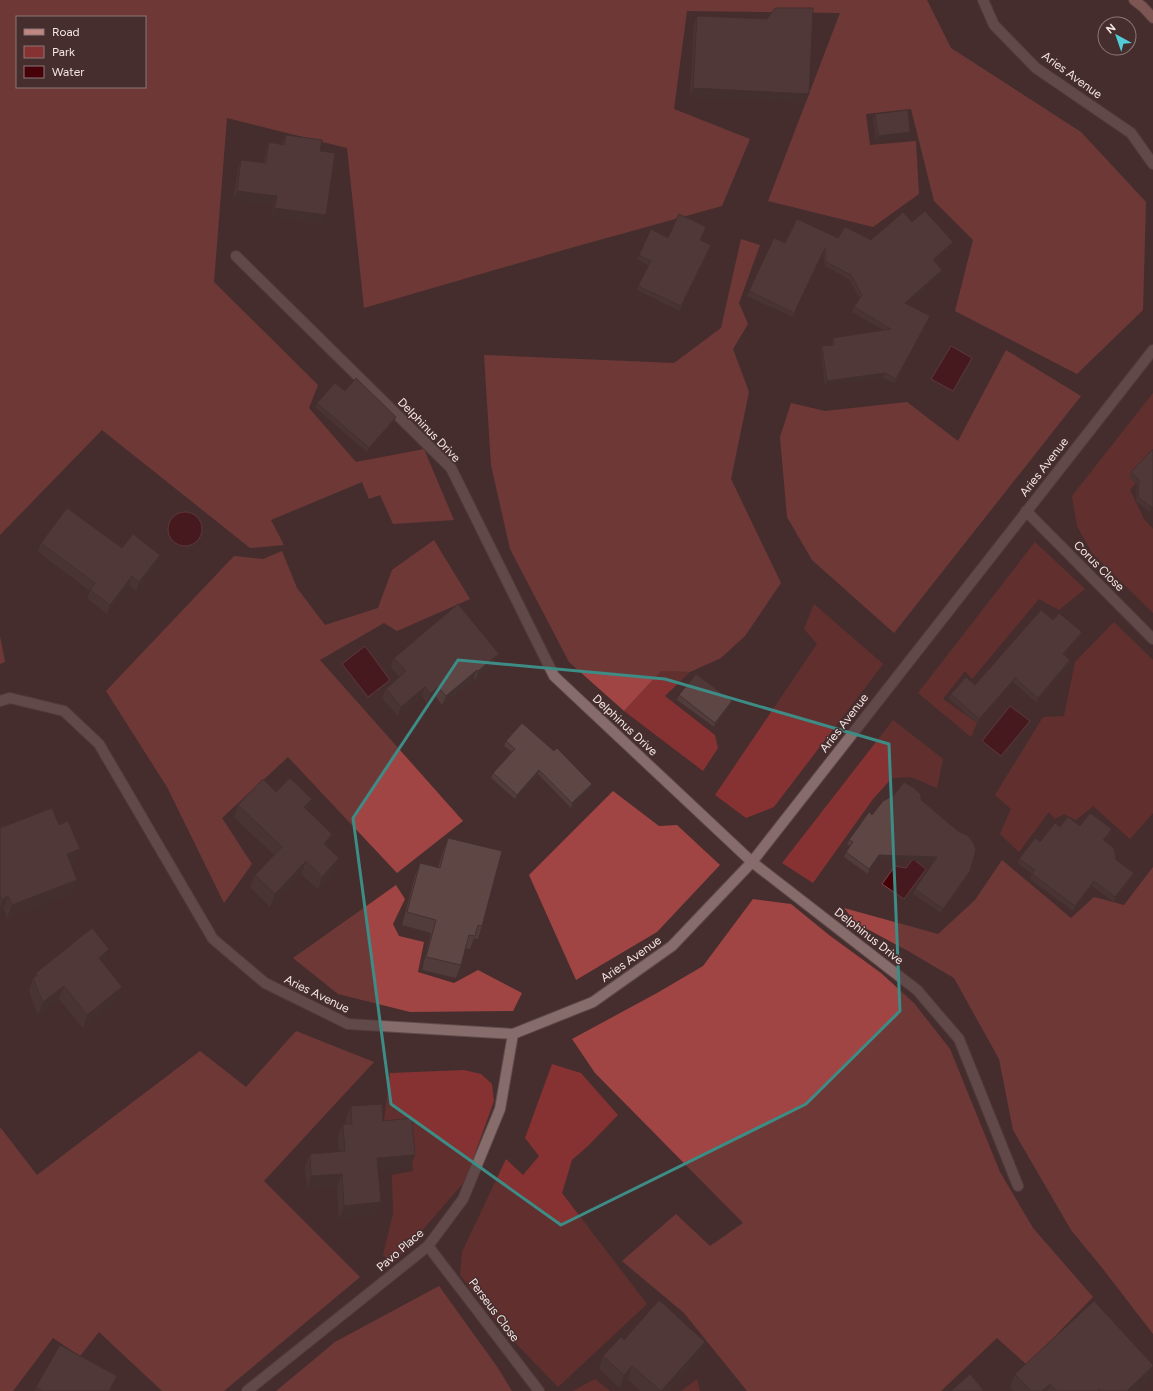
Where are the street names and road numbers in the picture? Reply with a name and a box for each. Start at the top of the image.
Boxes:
street label: Aries Avenue [1039,49,1105,102]
street label: Delphinus Drive [395,395,463,465]
street label: Aries Avenue [1017,435,1072,499]
street label: Corus Close [1071,538,1127,594]
street label: Delphinus Drive [590,691,661,759]
street label: Aries Avenue [817,691,872,755]
street label: Delphinus Drive [832,905,907,968]
street label: Aries Avenue [598,933,664,985]
street label: Aries Avenue [282,972,352,1016]
street label: Pavo Place [374,1226,427,1274]
street label: Perseus Close [466,1276,522,1345]

